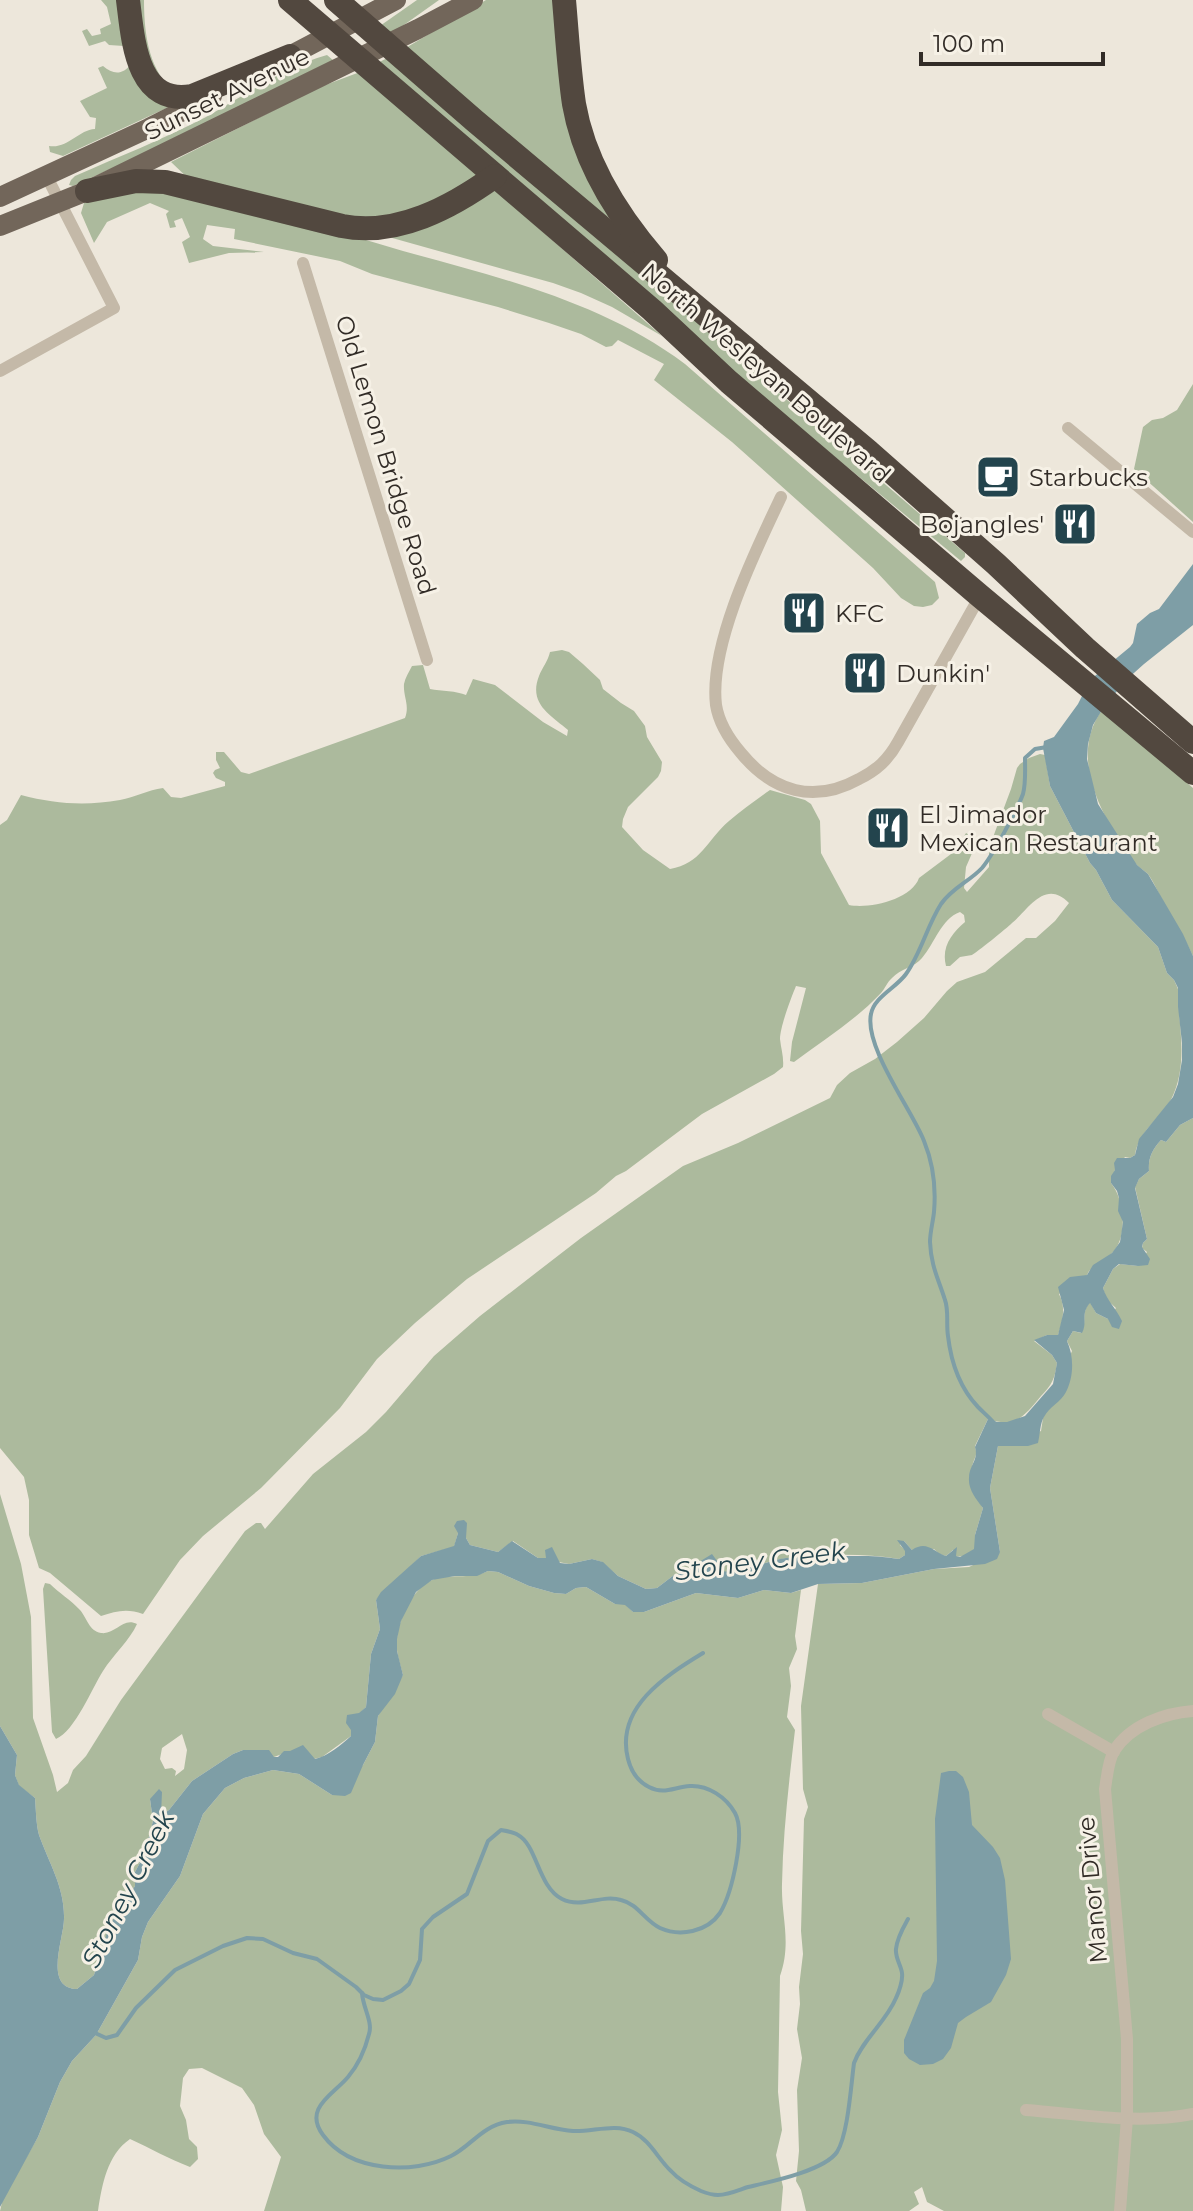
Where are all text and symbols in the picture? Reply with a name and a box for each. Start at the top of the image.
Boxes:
scale bar [921,16,1103,66]
text: 100 m [933,29,1005,58]
street label: Sunset Avenue [140,42,314,146]
street label: North Wesleyan Boulevard [635,257,897,489]
street label: Old Lemon Bridge Road [330,312,442,598]
cafe icon: Starbucks [974,453,1022,501]
place label: Starbucks [1029,463,1148,492]
restaurant icon: Bojangles' [1051,500,1099,548]
place label: Bojangles' [920,510,1044,539]
restaurant icon: KFC [780,589,828,637]
place label: KFC [835,599,884,628]
restaurant icon: Dunkin' [841,649,889,697]
place label: Dunkin' [896,659,990,688]
place label: El Jimador Mexican Restaurant [919,800,1158,857]
restaurant icon: El Jimador Mexican Restaurant [864,804,912,852]
water label: Stoney Creek [673,1534,849,1587]
water label: Stoney Creek [75,1804,182,1973]
street label: Manor Drive [1071,1815,1113,1965]

